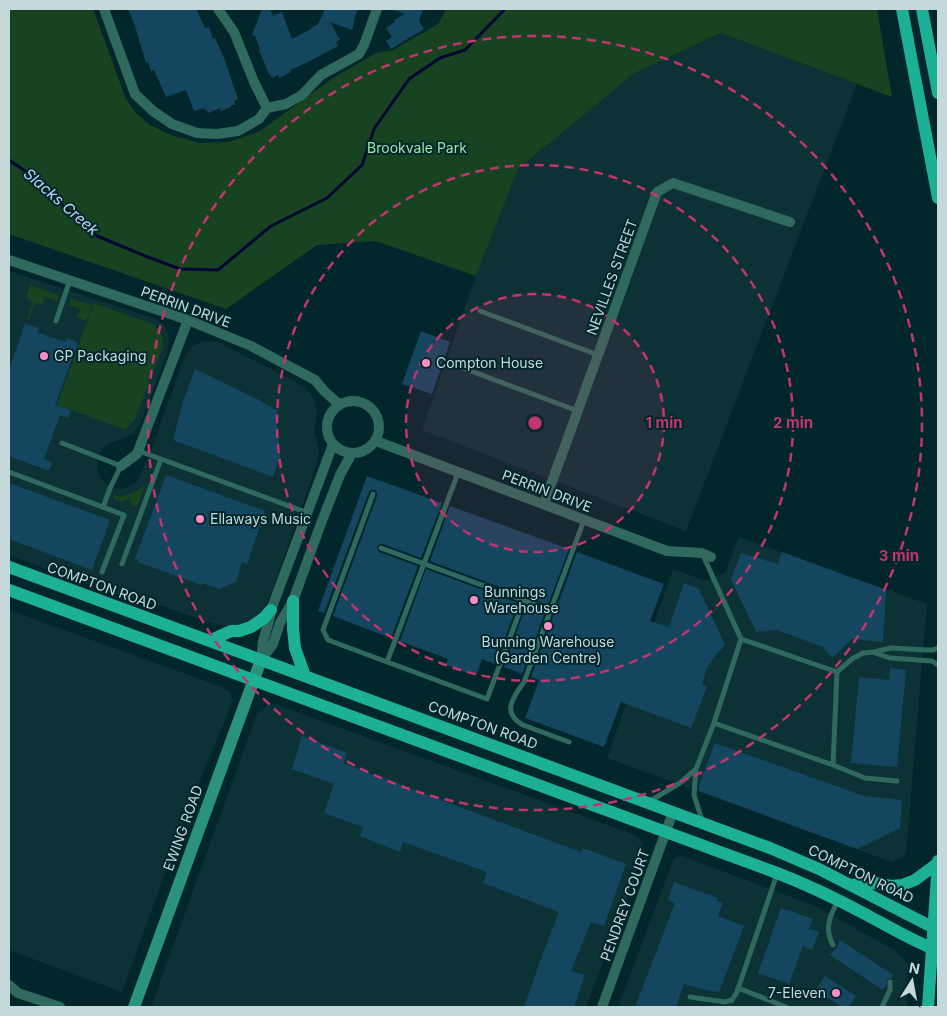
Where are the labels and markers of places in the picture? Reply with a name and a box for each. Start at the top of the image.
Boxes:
place label: GP Packaging [54,347,147,364]
marker: GP Packaging [38,350,50,362]
place label: Compton House [436,354,543,371]
marker: Compton House [420,357,432,369]
centre of rings [526,414,544,432]
place label: Ellaways Music [210,510,311,527]
marker: Ellaways Music [194,513,206,525]
place label: Bunnings Warehouse [484,583,559,616]
marker: Bunnings Warehouse [468,594,480,606]
marker: Bunning Warehouse (Garden Centre) [542,620,554,632]
place label: Bunning Warehouse (Garden Centre) [482,633,614,666]
place label: 7-Eleven [768,984,826,1001]
marker: 7-Eleven [830,987,842,999]

